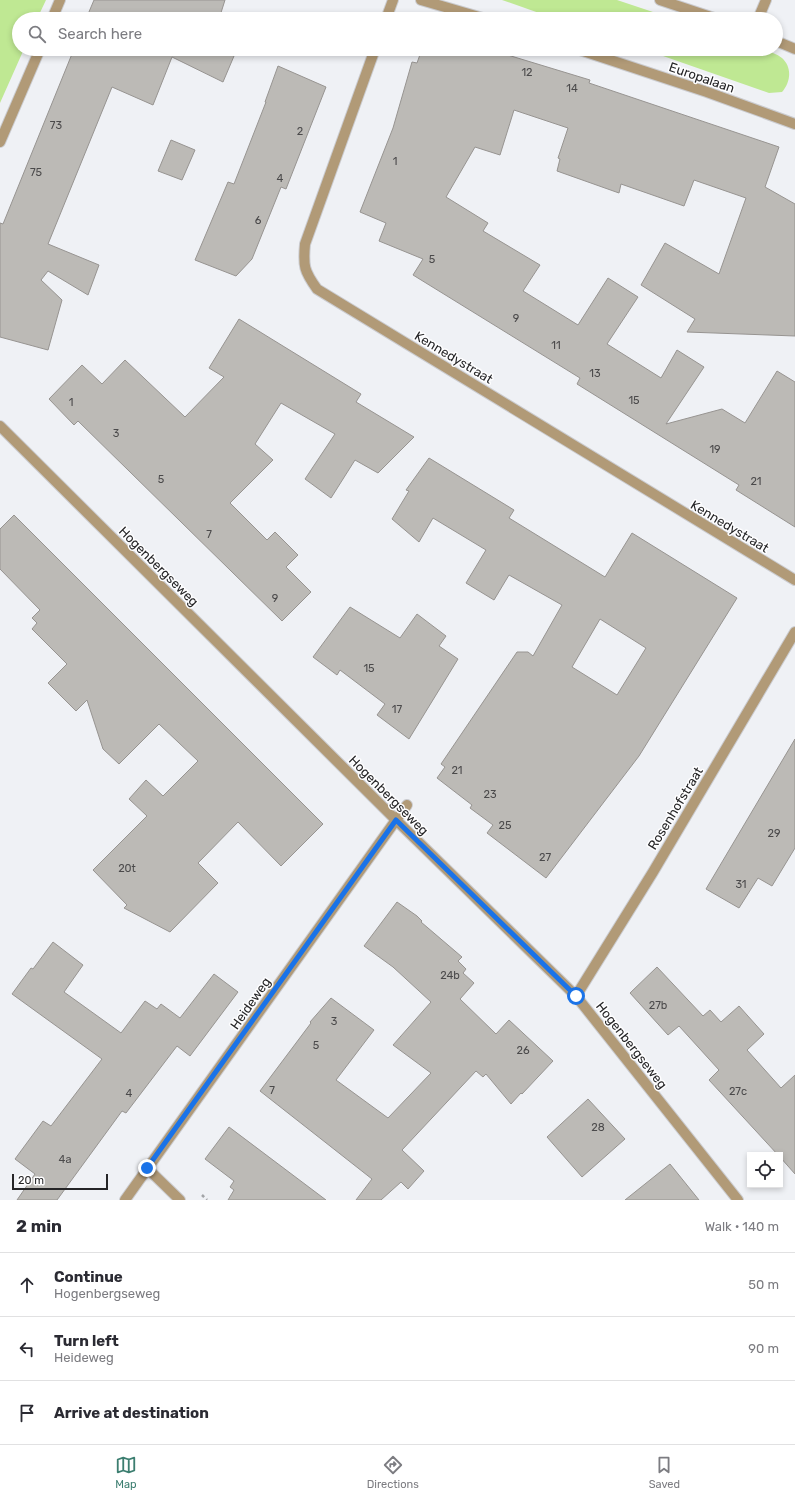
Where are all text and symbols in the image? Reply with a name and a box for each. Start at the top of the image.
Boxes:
search box [12,12,783,56]
icon: search [26,23,48,45]
text: Search here [58,25,142,43]
street label: Europalaan [667,59,737,96]
house number: 12 [521,66,533,79]
house number: 14 [566,82,578,95]
house number: 73 [50,119,63,132]
house number: 2 [297,125,303,138]
house number: 1 [393,155,397,168]
house number: 75 [30,166,43,179]
house number: 4 [277,172,284,185]
house number: 6 [255,214,262,227]
house number: 5 [429,253,436,266]
house number: 9 [513,312,519,325]
street label: Kennedystraat [412,328,495,387]
house number: 11 [551,339,561,352]
house number: 13 [589,367,601,380]
house number: 15 [628,394,640,407]
house number: 1 [69,396,73,409]
house number: 3 [113,427,120,440]
house number: 19 [709,443,721,456]
house number: 5 [158,473,165,486]
house number: 21 [750,475,762,488]
street label: Kennedystraat [688,497,771,556]
street label: Hogenbergseweg [115,523,202,610]
house number: 7 [206,528,212,541]
house number: 9 [272,592,278,605]
house number: 15 [363,662,375,675]
house number: 17 [392,703,403,716]
street label: Hogenbergseweg [345,752,432,839]
house number: 21 [451,764,463,777]
street label: Rosenhofstraat [645,764,706,852]
house number: 23 [483,788,497,801]
house number: 25 [499,819,512,832]
house number: 29 [768,827,780,840]
house number: 27 [539,851,551,864]
house number: 20t [118,862,137,875]
house number: 31 [735,878,747,891]
house number: 24b [440,969,460,982]
street label: Heideweg [227,974,275,1033]
route start [567,987,585,1005]
street label: Hogenbergseweg [592,999,670,1092]
house number: 27b [649,999,667,1012]
house number: 3 [331,1015,338,1028]
house number: 5 [313,1039,320,1052]
house number: 26 [516,1044,530,1057]
house number: 7 [269,1084,275,1097]
house number: 27c [729,1085,747,1098]
house number: 4 [126,1087,133,1100]
house number: 28 [591,1121,605,1134]
map controls [747,1152,783,1188]
button: locate [747,1152,783,1188]
house number: 4a [59,1153,71,1166]
route end [138,1159,156,1177]
scale bar [12,1172,108,1191]
text: 20 m [18,1174,44,1187]
text: 2 min [16,1216,62,1236]
text: Walk · 140 m [705,1219,779,1234]
text: Continue [54,1268,123,1286]
icon: ahead [16,1274,38,1296]
text: 50 m [748,1277,779,1292]
text: Hogenbergseweg [54,1286,160,1301]
text: Turn left [54,1332,119,1350]
icon: left [16,1338,38,1360]
text: 90 m [748,1341,779,1356]
text: Heideweg [54,1350,114,1365]
icon: arrive [16,1402,38,1424]
text: Arrive at destination [54,1404,209,1422]
tab: Map [115,1454,137,1491]
tab: Directions [367,1454,419,1491]
tab: Saved [649,1454,680,1491]

